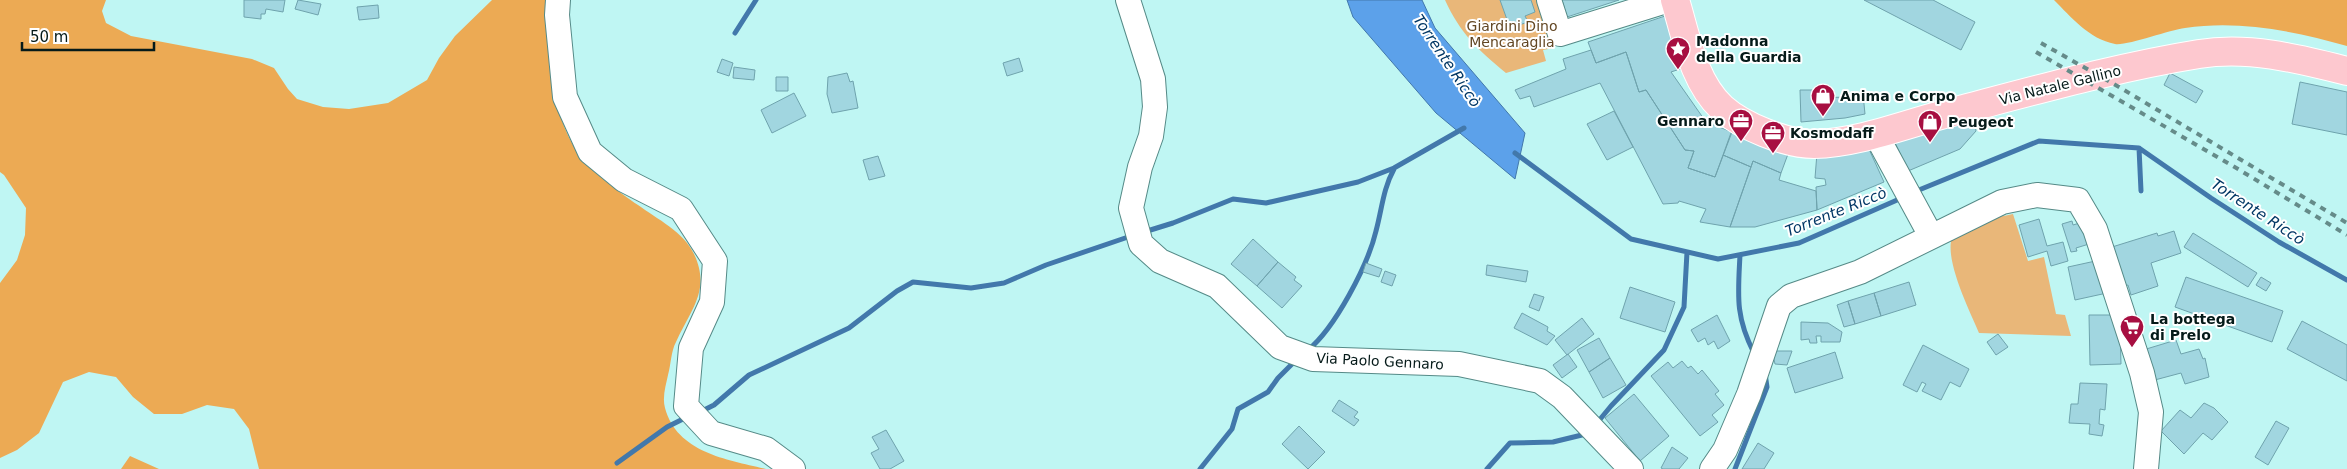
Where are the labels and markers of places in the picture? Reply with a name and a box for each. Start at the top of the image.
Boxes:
place label: Madonna della Guardia [1696,33,1802,65]
place icon: Madonna della Guardia [1665,36,1691,70]
shop icon: Anima e Corpo [1810,83,1836,117]
place label: Anima e Corpo [1840,88,1956,104]
office icon: Gennaro [1728,108,1754,142]
shop icon: Peugeot [1917,109,1943,143]
place label: Gennaro [1657,113,1724,129]
place label: Peugeot [1948,114,2014,130]
office icon: Kosmodaff [1760,120,1786,154]
place label: Kosmodaff [1790,125,1874,141]
place label: La bottega di Prelo [2150,311,2235,343]
supermarket icon: La bottega di Prelo [2119,314,2145,348]

